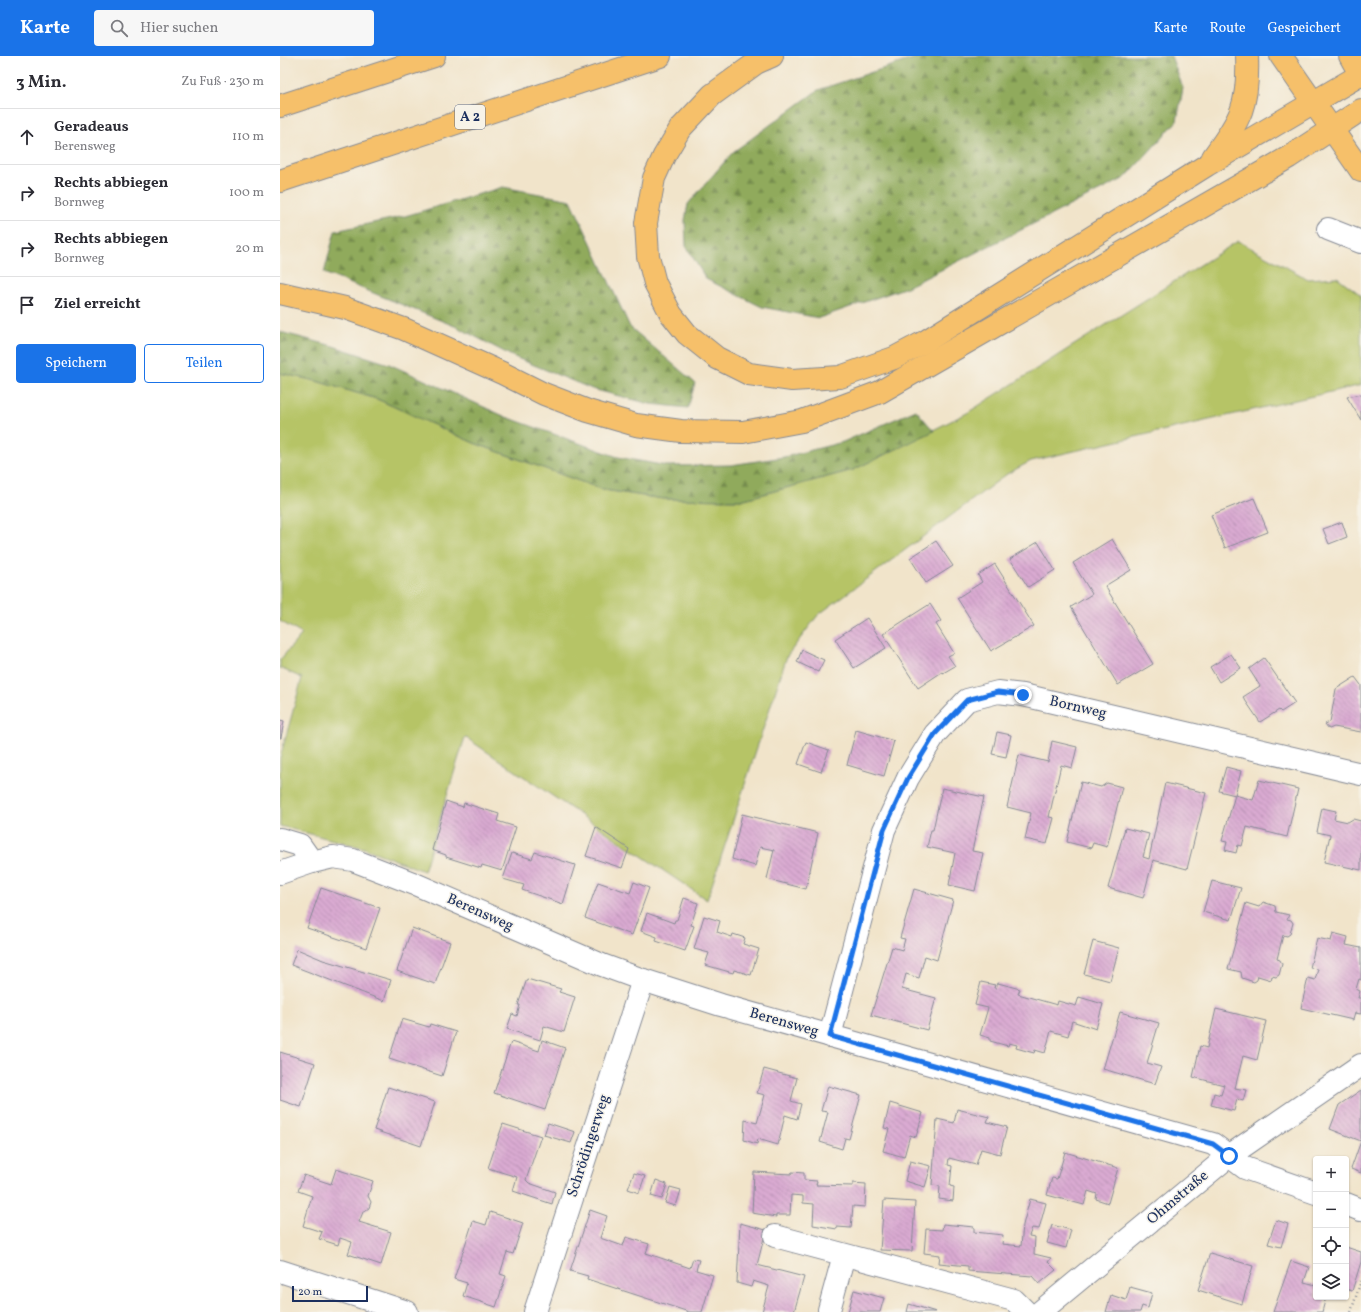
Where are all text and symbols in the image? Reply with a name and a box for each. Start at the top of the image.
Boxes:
search box [94,10,374,46]
text: Karte [20,15,70,41]
icon: search [108,17,130,39]
text: Hier suchen [140,18,218,39]
text: Karte [1154,19,1188,38]
text: Route [1210,19,1246,38]
text: Gespeichert [1268,19,1341,38]
text: 3 Min. [16,71,67,94]
text: Zu Fuß · 230 m [181,73,264,91]
road number: A 2 [455,105,485,129]
text: Geradeaus [54,117,129,138]
icon: ahead [16,126,38,148]
text: 110 m [232,128,264,146]
text: Berensweg [54,138,116,156]
text: Rechts abbiegen [54,173,169,194]
icon: right [16,182,38,204]
text: 100 m [229,184,264,202]
text: Bornweg [54,194,104,212]
text: Rechts abbiegen [54,229,169,250]
icon: right [16,238,38,260]
text: 20 m [235,240,264,258]
text: Bornweg [54,250,104,268]
icon: arrive [16,294,38,316]
text: Ziel erreicht [54,294,141,315]
button: Speichern [16,344,136,383]
button: Teilen [144,344,264,383]
route end [1014,686,1032,704]
street label: Bornweg [1047,691,1109,725]
street label: Berensweg [443,889,517,937]
street label: Berensweg [747,1003,821,1043]
street label: Schrödingerweg [562,1092,616,1200]
route start [1220,1147,1238,1165]
map controls [1313,1156,1349,1300]
button: + [1313,1156,1349,1192]
street label: Ohmstraße [1143,1166,1213,1230]
button: − [1313,1192,1349,1228]
button: locate [1313,1228,1349,1264]
button: layers [1313,1264,1349,1300]
scale bar [292,1284,368,1303]
text: 20 m [298,1285,322,1300]

